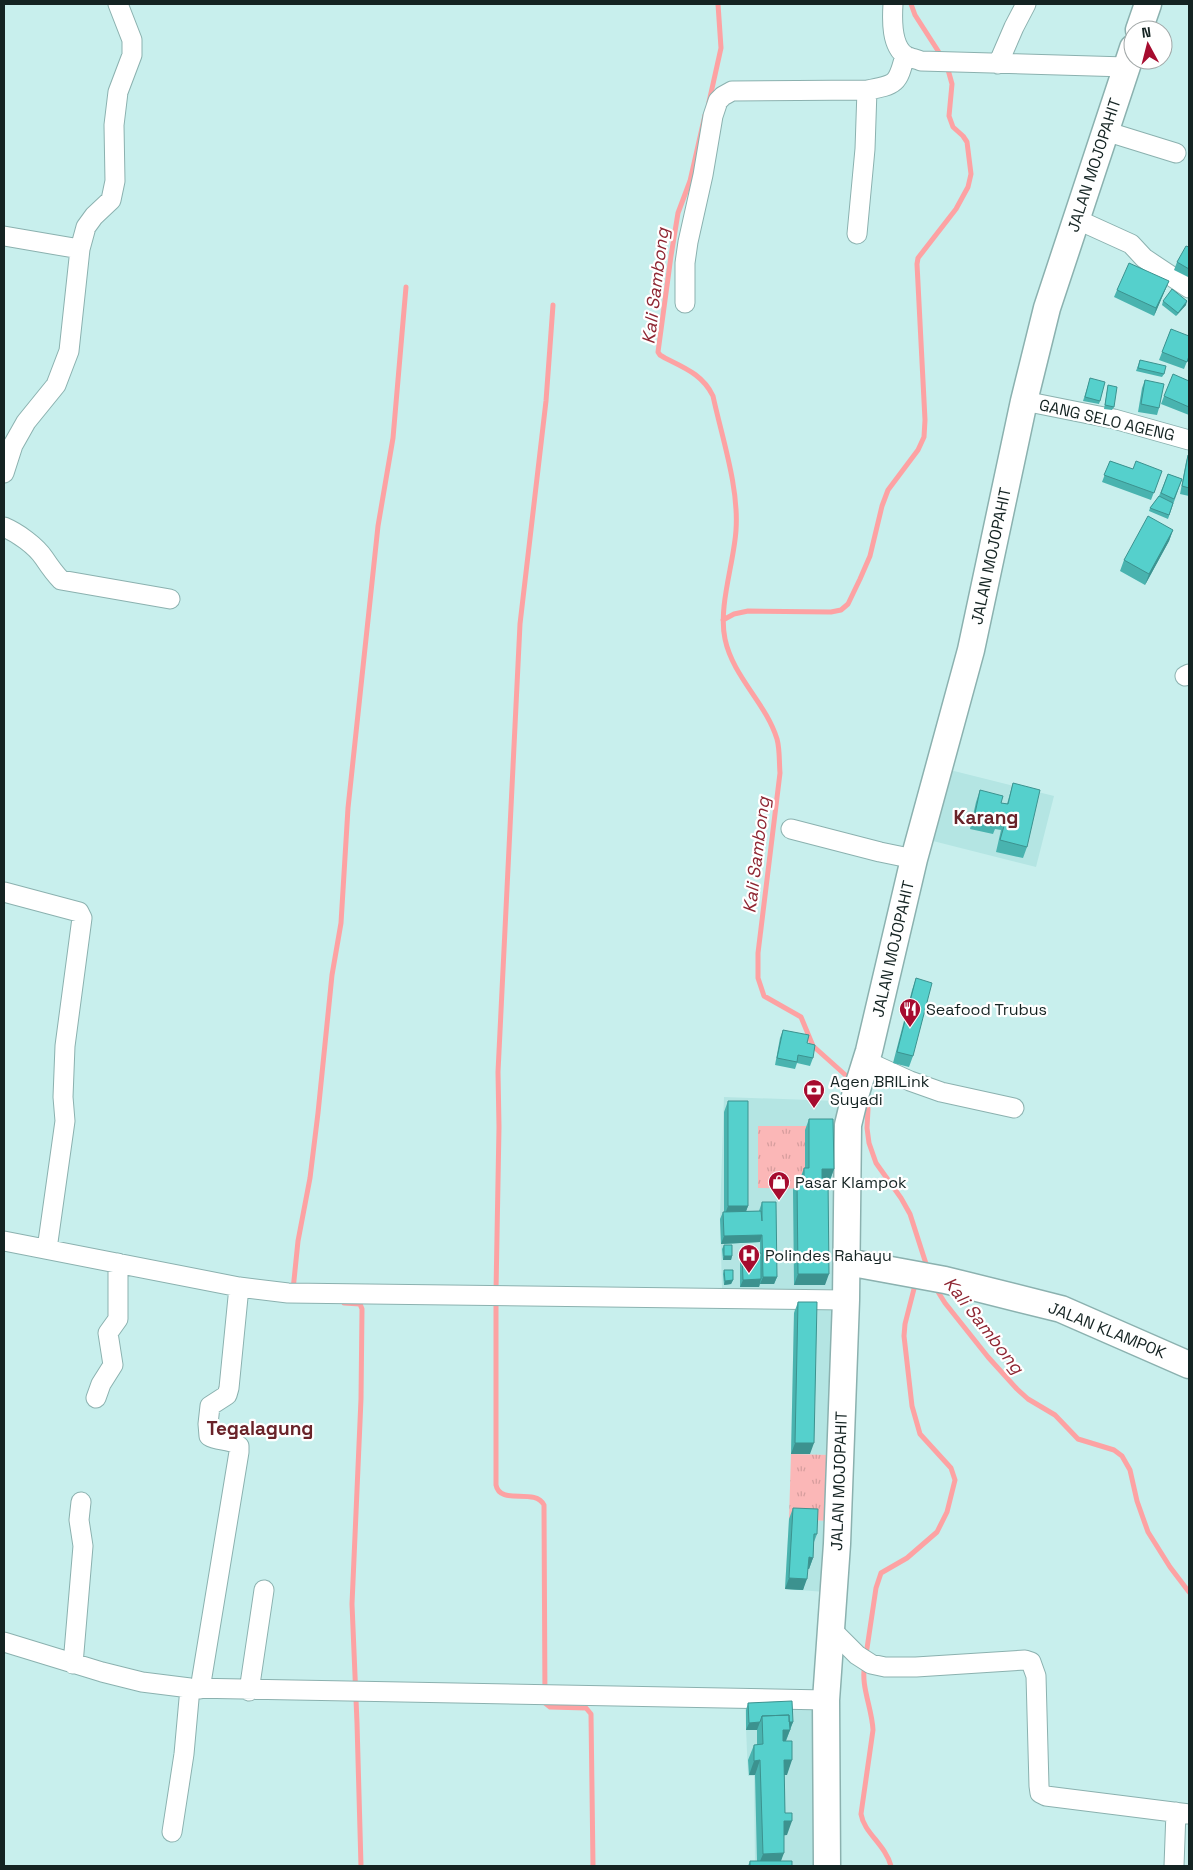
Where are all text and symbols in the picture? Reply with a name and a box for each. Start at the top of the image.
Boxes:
north arrow [1123,20,1173,70]
text: N [1141,23,1152,42]
street label: JALAN MOJOPAHIT [1062,95,1126,235]
water label: Kali Sambong [636,225,674,345]
street label: GANG SELO AGENG [1037,394,1177,446]
street label: JALAN MOJOPAHIT [966,485,1016,627]
water label: Kali Sambong [737,794,775,914]
district label: Karang [954,805,1018,830]
street label: JALAN MOJOPAHIT [867,879,919,1019]
restaurant icon: Seafood Trubus [898,997,922,1028]
place label: Seafood Trubus [926,999,1047,1020]
place label: Agen BRILink Suyadi [830,1071,930,1110]
bank icon: Agen BRILink Suyadi [802,1078,826,1109]
shop icon: Pasar Klampok [767,1170,791,1201]
place label: Pasar Klampok [795,1172,907,1193]
hospital icon: Polindes Rahayu [737,1243,761,1274]
place label: Polindes Rahayu [765,1245,892,1266]
water label: Kali Sambong [939,1272,1030,1379]
street label: JALAN KLAMPOK [1045,1297,1169,1363]
street label: JALAN MOJOPAHIT [826,1411,852,1551]
district label: Tegalagung [207,1416,313,1441]

